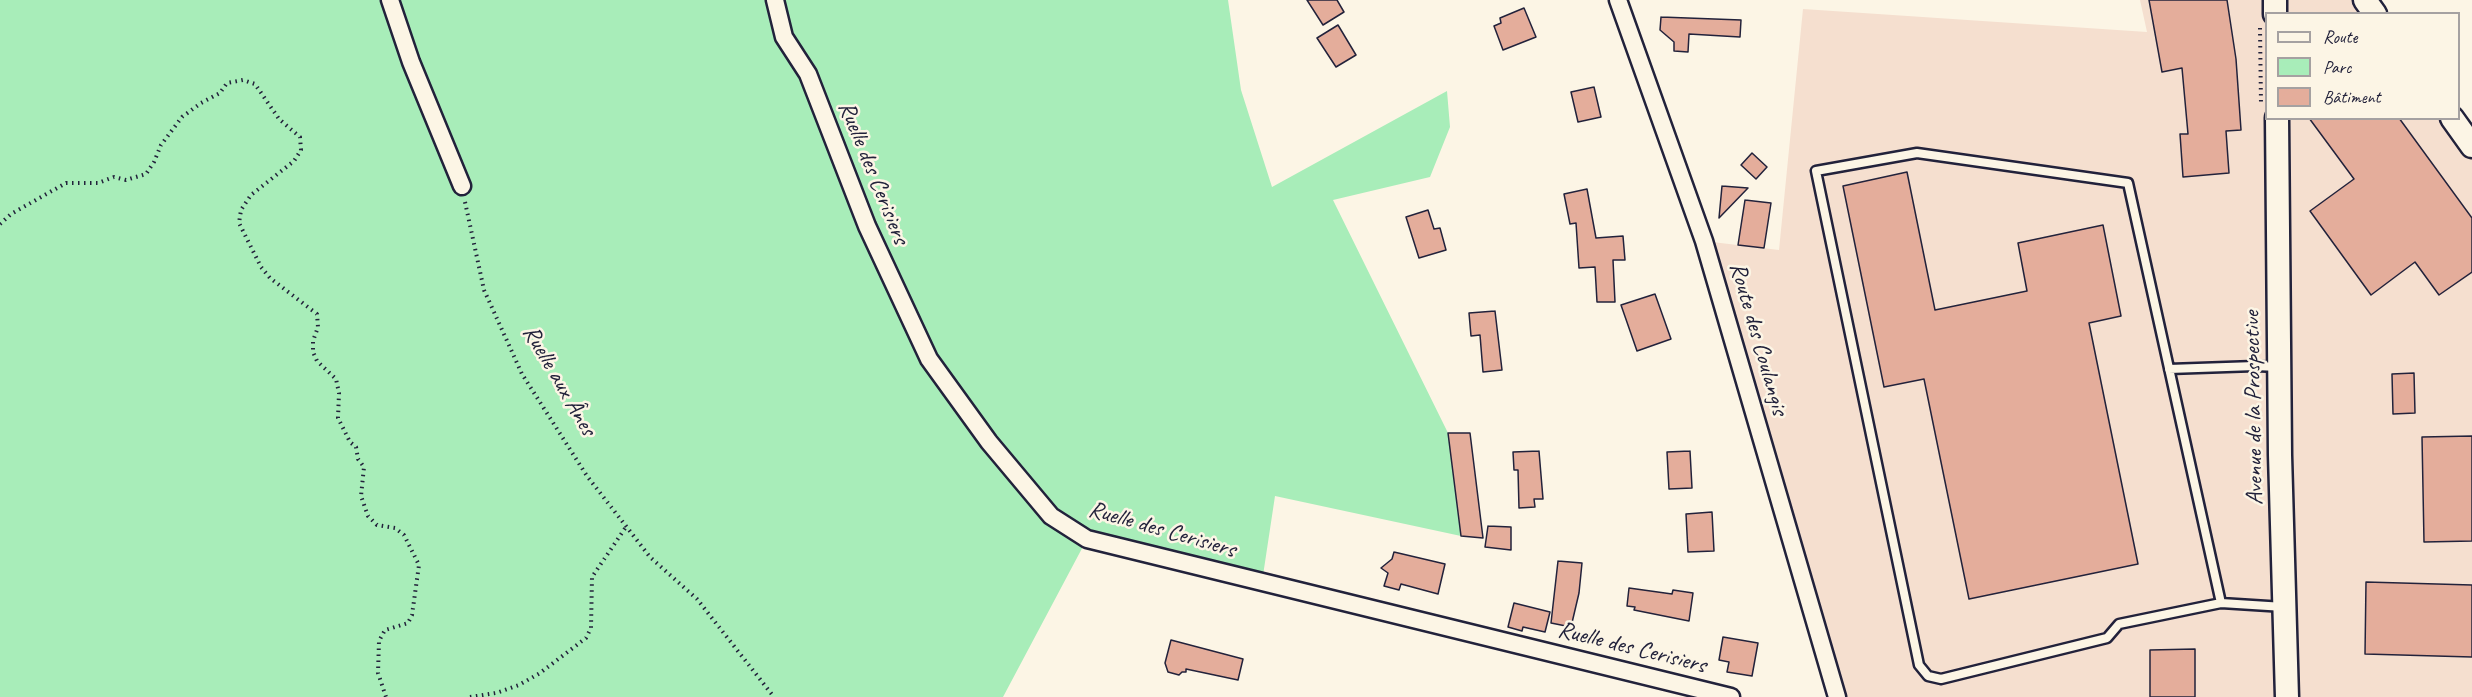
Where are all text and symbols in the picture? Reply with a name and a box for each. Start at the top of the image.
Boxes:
legend [2265,12,2460,120]
text: Route [2323,26,2357,48]
text: Parc [2323,56,2351,78]
text: Bâtiment [2323,86,2381,108]
street label: Ruelle des Cerisiers [831,97,915,249]
street label: Route des Coulangis [1722,259,1794,419]
street label: Avenue de la Prospective [2238,311,2270,505]
street label: Ruelle aux Ânes [516,321,602,441]
street label: Ruelle des Cerisiers [1085,495,1239,565]
street label: Ruelle des Cerisiers [1555,616,1709,680]

